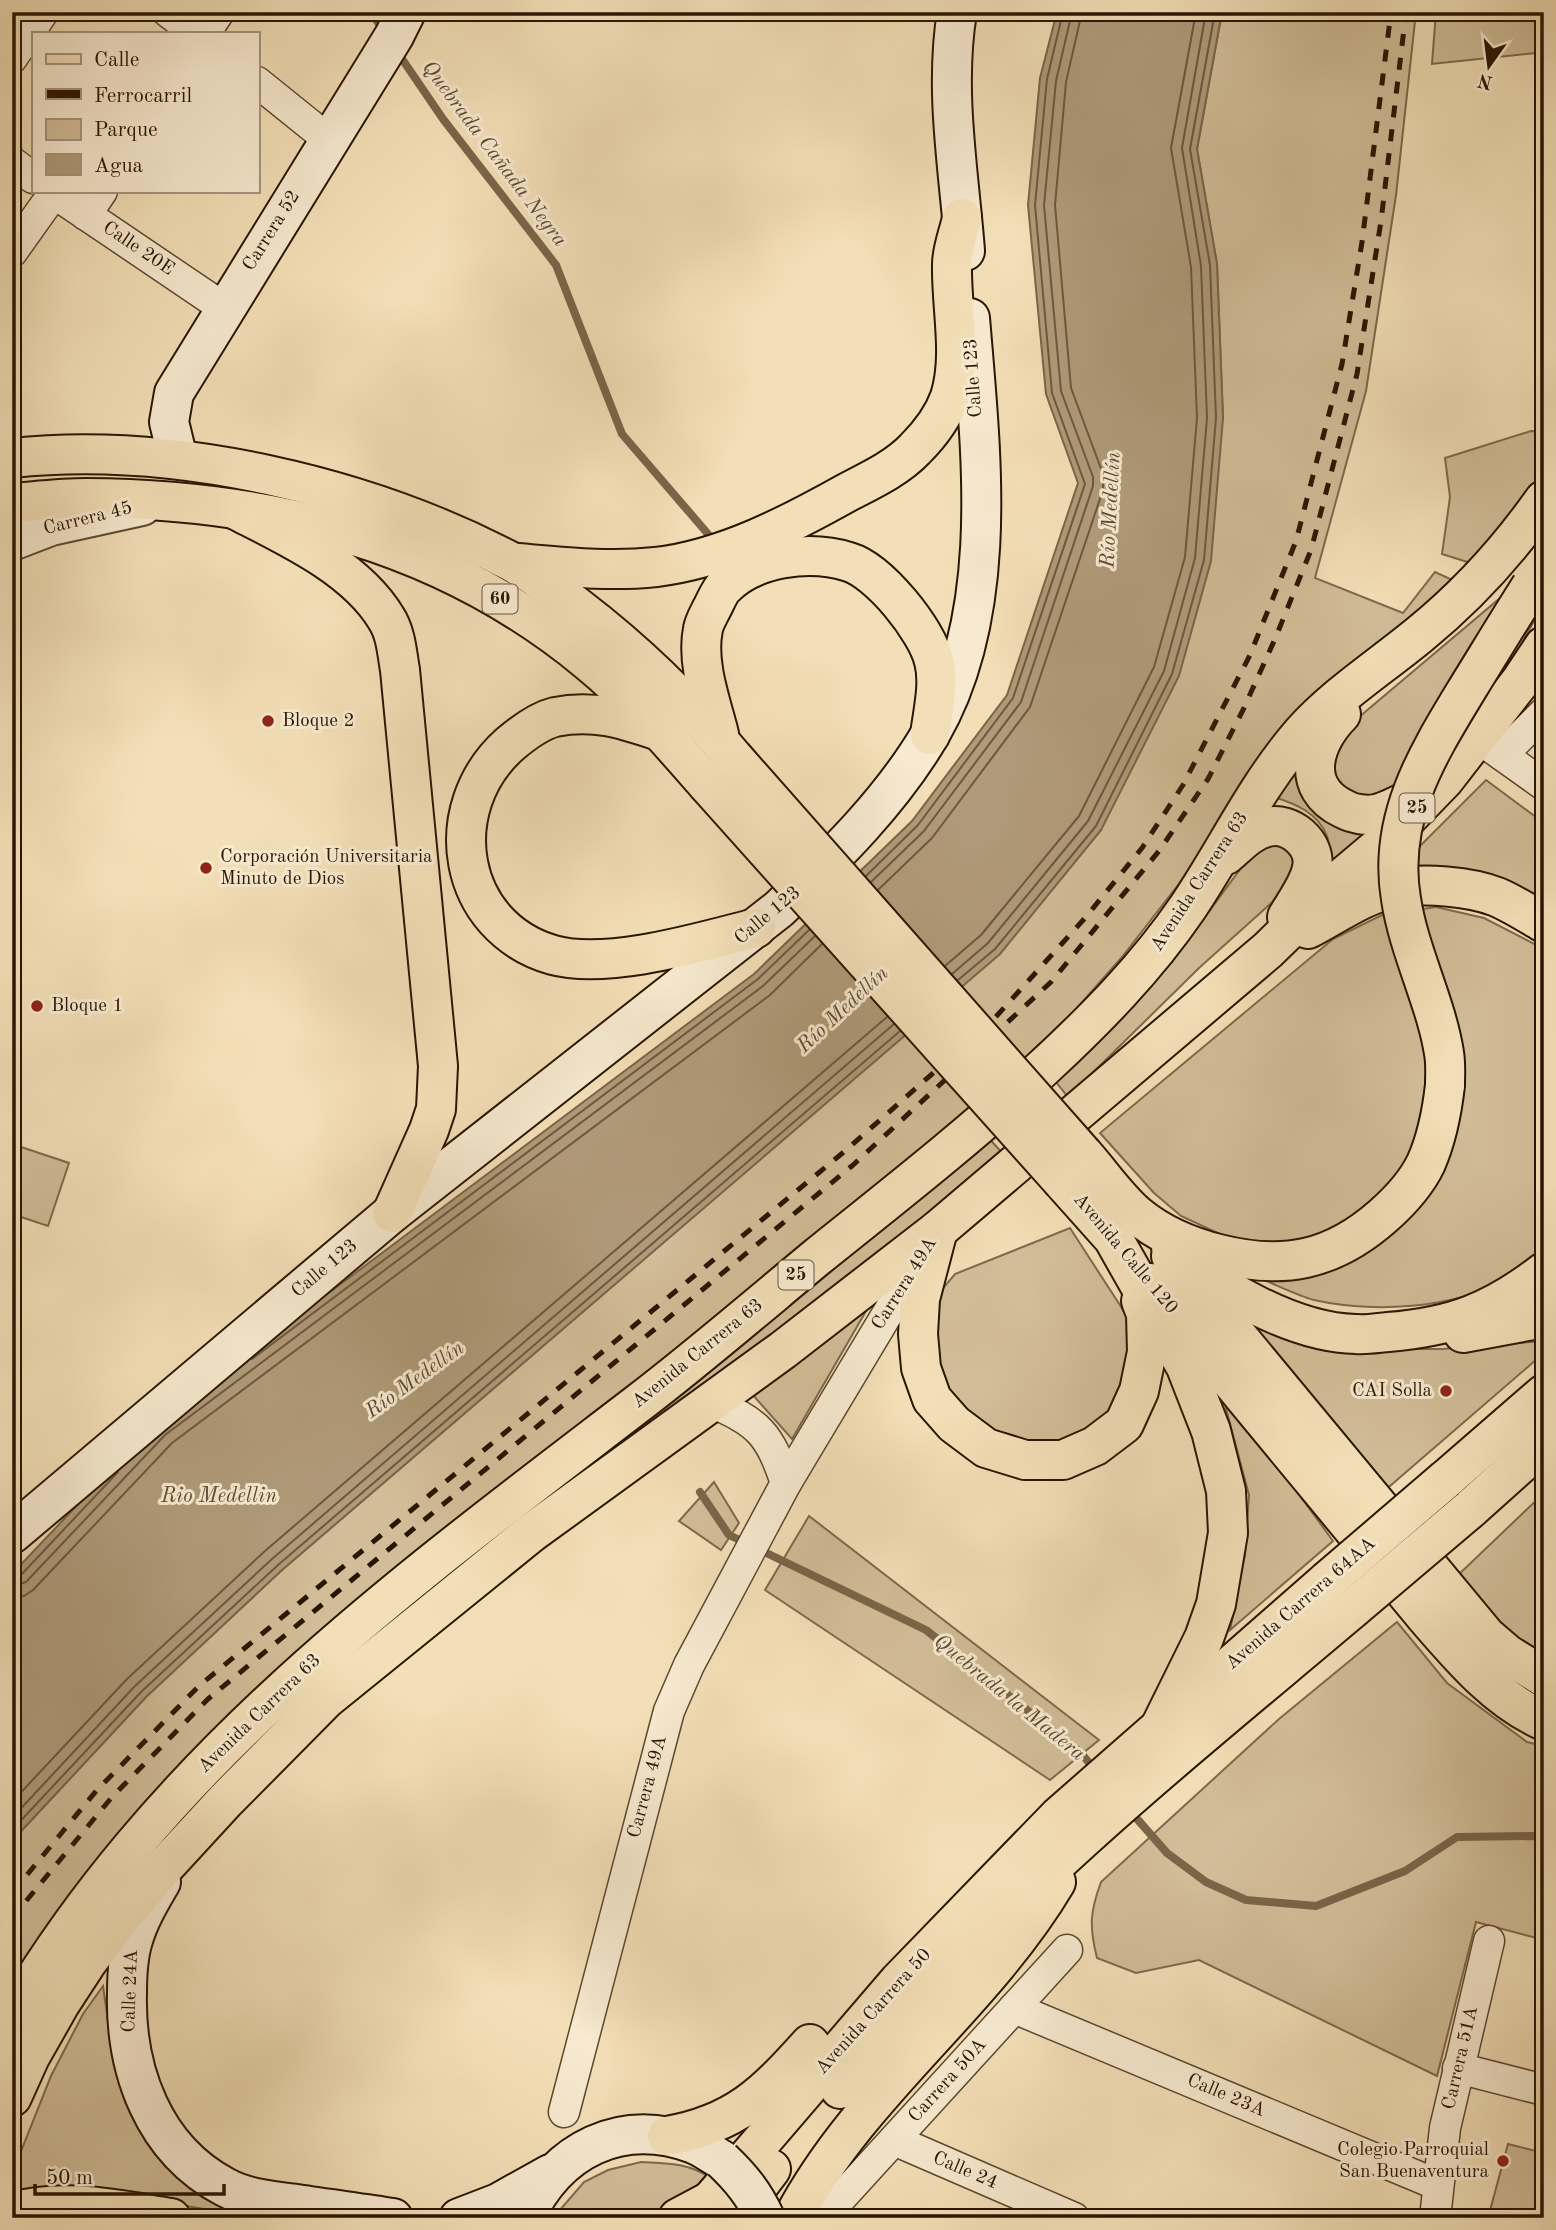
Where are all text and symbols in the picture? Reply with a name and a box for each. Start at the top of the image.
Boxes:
legend [32,32,259,192]
north arrow [1454,32,1524,102]
text: Calle [94,50,139,71]
water label: Quebrada Cañada Negra [417,57,571,251]
text: N [1476,69,1495,91]
text: Ferrocarril [94,86,192,107]
text: Parque [94,120,158,141]
text: Agua [94,156,143,177]
street label: Carrera 52 [240,187,304,275]
street label: Calle 20E [99,218,177,280]
street label: Calle 123 [962,338,986,418]
water label: Río Medellín [1097,452,1125,569]
street label: Carrera 45 [42,499,134,539]
road number: 60 [482,584,518,614]
place label: Bloque 2 [282,712,354,731]
marker: Bloque 2 [260,713,276,729]
road number: 25 [1400,794,1434,822]
street label: Avenida Carrera 63 [1148,809,1252,955]
place label: Corporación Universitaria Minuto de Dios [220,848,433,889]
marker: Corporación Universitaria Minuto de Dios [198,860,214,876]
street label: Calle 123 [731,883,805,949]
water label: Río Medellín [793,963,893,1058]
place label: Bloque 1 [51,997,123,1016]
marker: Bloque 1 [29,998,45,1014]
street label: Avenida Calle 120 [1069,1190,1181,1318]
street label: Carrera 49A [869,1234,941,1334]
street label: Calle 123 [288,1236,362,1302]
road number: 25 [778,1260,814,1290]
street label: Avenida Carrera 63 [629,1296,767,1412]
water label: Río Medellín [361,1337,468,1423]
place label: CAI Solla [1352,1382,1433,1401]
marker: CAI Solla [1438,1383,1454,1399]
water label: Rio Medellin [160,1486,277,1507]
street label: Avenida Carrera 64AA [1223,1534,1380,1674]
water label: Quebrada la Madera [930,1631,1088,1765]
street label: Avenida Carrera 63 [195,1651,325,1777]
street label: Carrera 49A [625,1733,671,1840]
street label: Avenida Carrera 50 [813,1945,935,2079]
street label: Calle 24A [120,1949,142,2033]
street label: Carrera 51A [1440,2004,1482,2112]
street label: Carrera 50A [906,2035,991,2127]
street label: Calle 23A [1184,2071,1268,2121]
place label: Colegio Parroquial San Buenaventura [1337,2141,1490,2182]
street label: Calle 24 [930,2149,1000,2193]
scale bar [35,2153,224,2197]
marker: Colegio Parroquial San Buenaventura [1495,2153,1511,2169]
text: 50 m [46,2168,93,2189]

